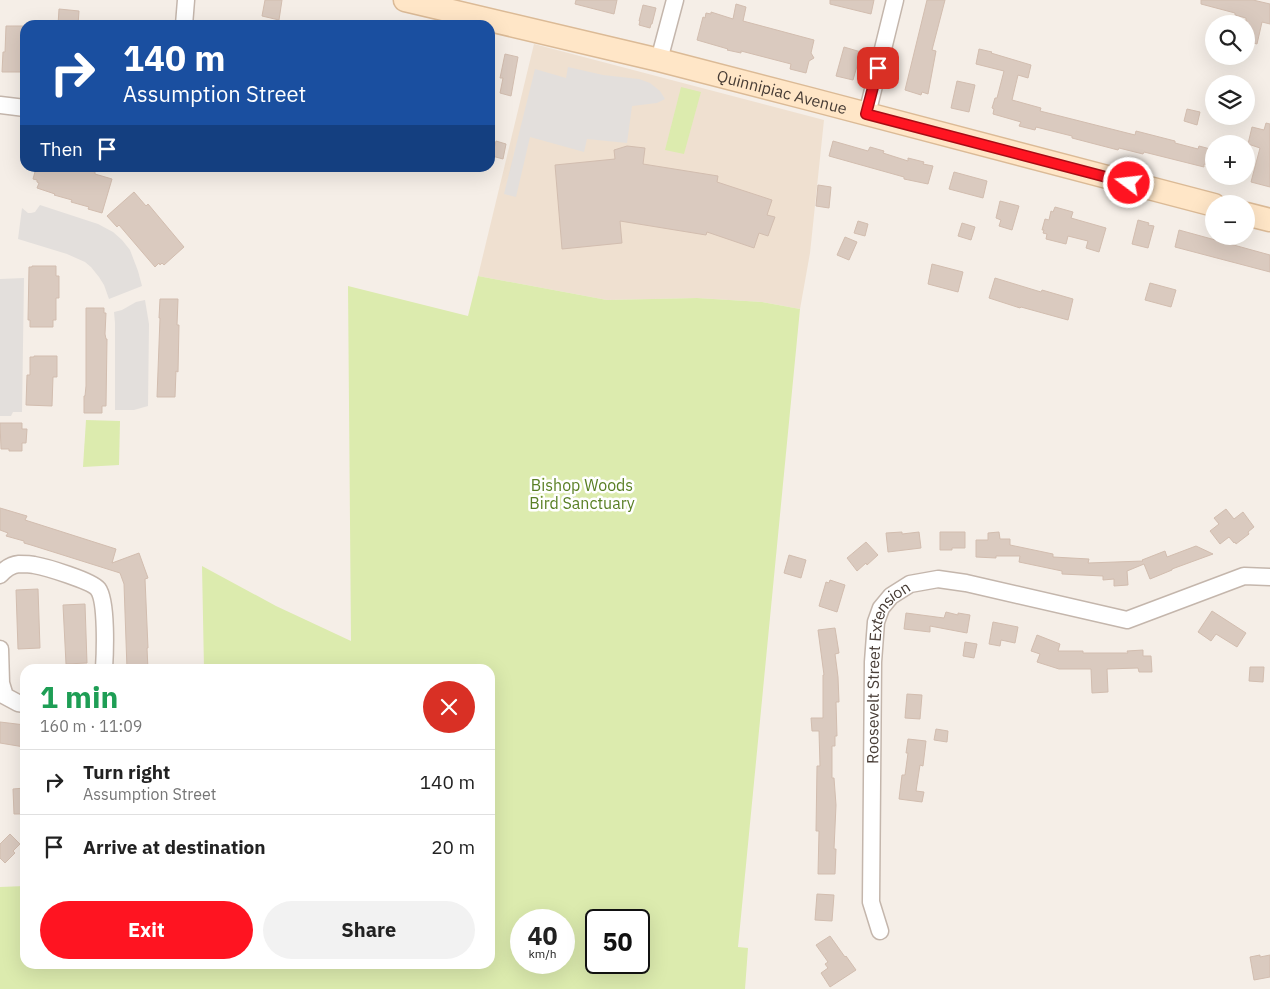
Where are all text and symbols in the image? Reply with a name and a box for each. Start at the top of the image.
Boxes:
map controls [1205,15,1255,245]
button: search [1205,15,1255,65]
text: 140 m [123,35,226,81]
icon: right [40,40,105,105]
pin [857,47,899,89]
icon: arrive [864,54,892,82]
street label: Quinnipiac Avenue [715,65,849,118]
button: layers [1205,75,1255,125]
text: Assumption Street [123,79,306,108]
icon: arrive [93,135,121,163]
button: + [1205,135,1255,185]
text: Then [40,137,83,161]
position arrow [1102,156,1154,208]
button: − [1205,195,1255,245]
park label: Bishop Woods Bird Sanctuary [529,475,635,513]
street label: Roosevelt Street Extension [862,577,914,764]
text: 1 min [40,677,118,716]
button: close [423,681,475,733]
text: 160 m · 11:09 [40,716,142,736]
text: Turn right [83,760,170,784]
icon: right [40,768,68,796]
text: 140 m [420,770,475,794]
text: Assumption Street [83,784,216,804]
icon: arrive [40,833,68,861]
text: Arrive at destination [83,835,266,859]
text: 20 m [431,835,475,859]
button: Exit [40,901,253,959]
button: Share [263,901,475,959]
speed limit sign: 50 [585,909,650,974]
text: 40 [527,919,558,952]
text: km/h [528,946,557,961]

